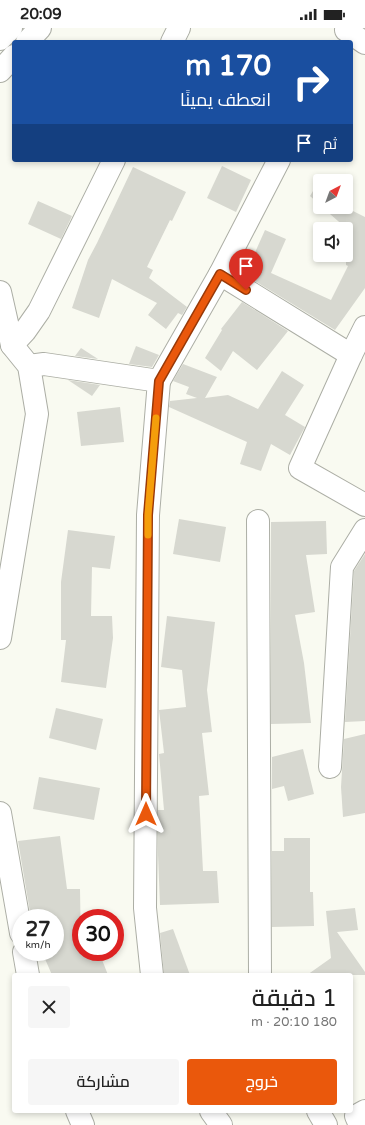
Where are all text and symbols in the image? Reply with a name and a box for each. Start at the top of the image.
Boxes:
text: 20:09 [20,5,62,23]
text: 170 m [185,49,271,83]
icon: right [285,56,337,108]
text: انعطف يمينًا [180,89,271,111]
icon: arrive [293,132,315,154]
text: ثم [323,135,337,153]
north arrow [313,174,353,214]
map controls [313,174,353,262]
button: sound [313,222,353,262]
pin [229,249,263,290]
icon: arrive [235,255,257,277]
position arrow [125,793,167,835]
speed limit sign: 30 [72,909,124,961]
text: 27 [25,918,51,942]
text: km/h [25,939,51,951]
text: 1 دقيقة [252,984,337,1013]
button: close [28,986,70,1028]
text: 180 m · 20:10 [251,1014,337,1030]
button: مشاركة [28,1059,179,1105]
button: خروج [187,1059,337,1105]

